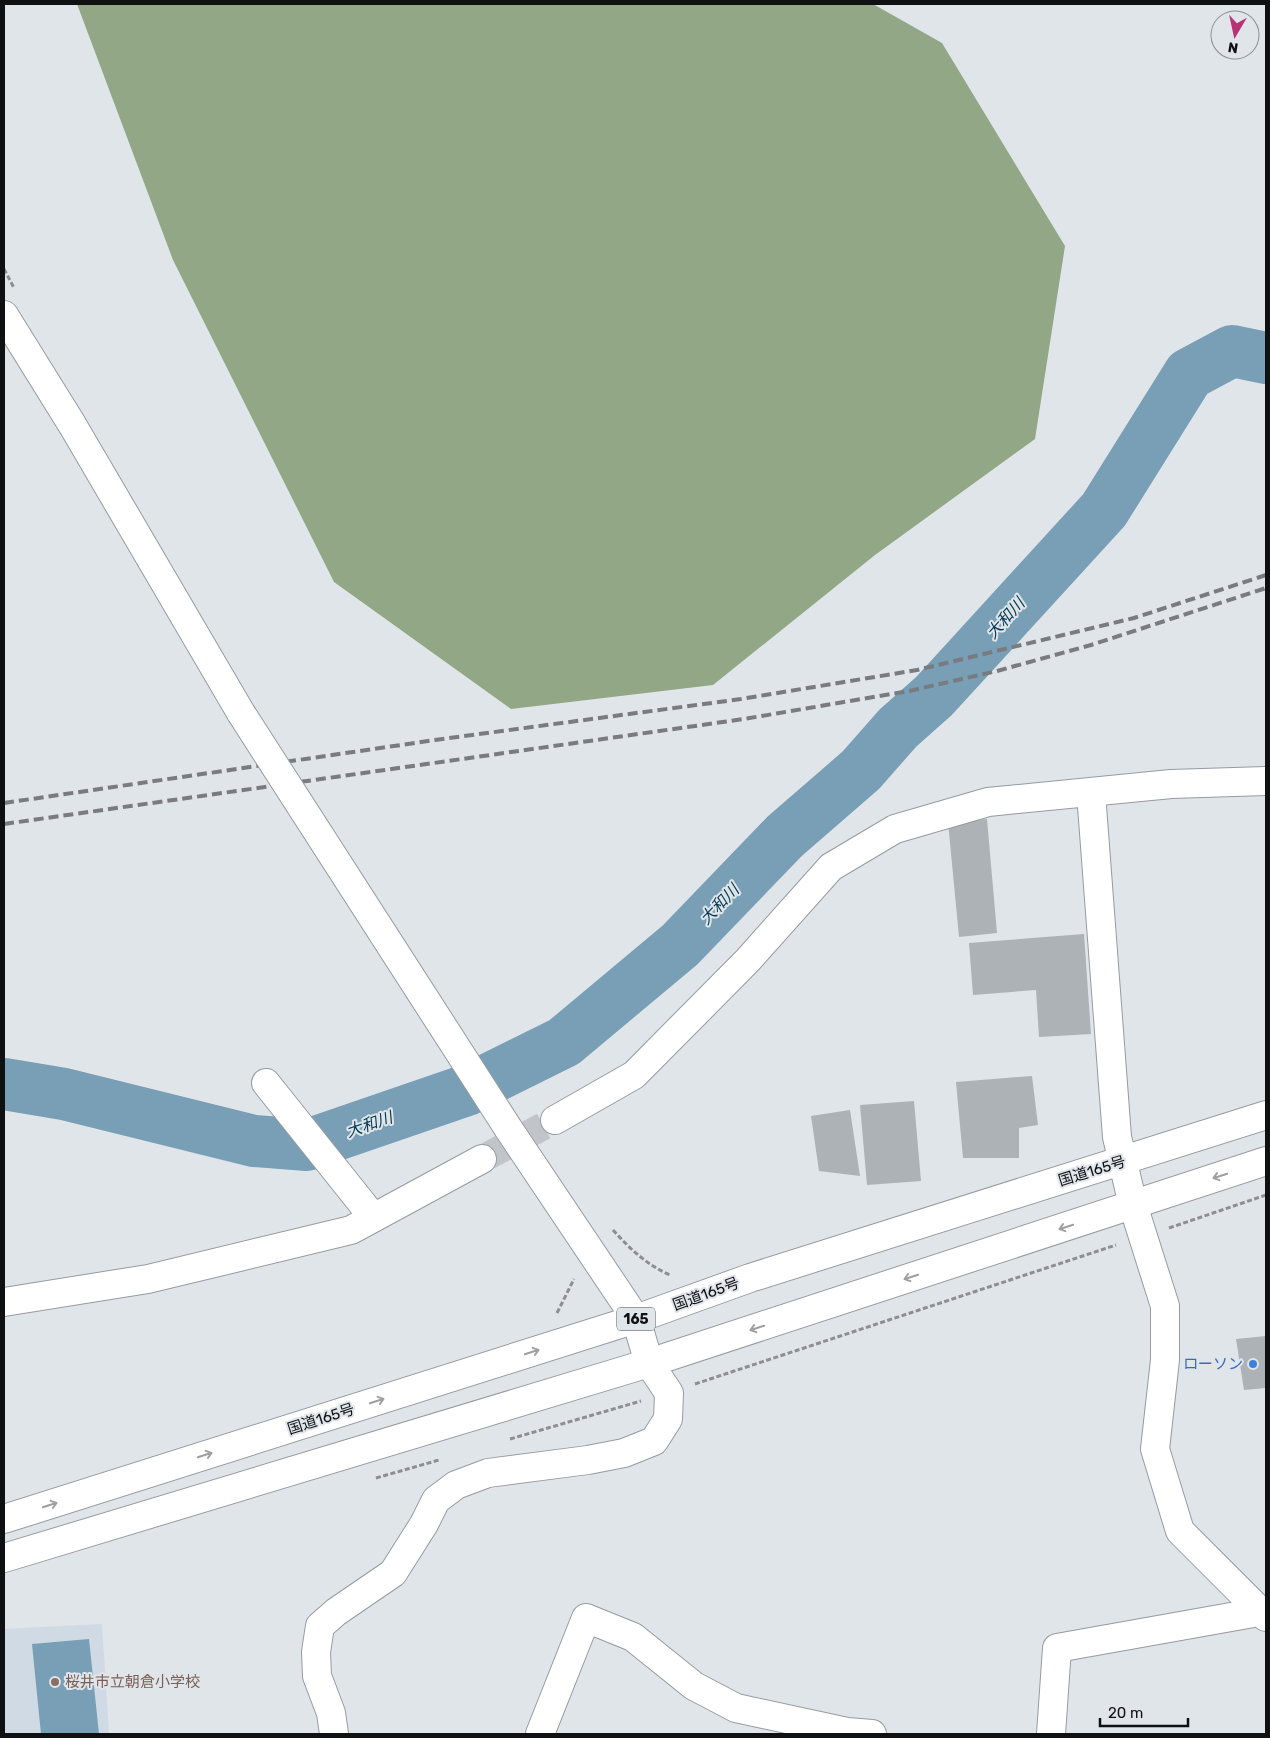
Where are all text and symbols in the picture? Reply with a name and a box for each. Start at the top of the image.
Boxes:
north arrow [1210,10,1260,60]
text: N [1227,38,1239,57]
water label: 大和川 [982,593,1030,643]
water label: 大和川 [696,879,744,928]
water label: 大和川 [343,1107,397,1141]
street label: 国道165号 [1056,1152,1128,1190]
one-way arrow [1212,1172,1228,1182]
one-way arrow [1058,1223,1074,1232]
one-way arrow [903,1273,919,1283]
street label: 国道165号 [670,1274,742,1314]
road number: 165 [617,1308,655,1330]
one-way arrow [749,1323,765,1333]
one-way arrow [523,1347,539,1356]
place label: ローソン [1183,1355,1243,1373]
marker: ローソン [1247,1358,1259,1370]
one-way arrow [368,1396,384,1405]
street label: 国道165号 [285,1400,357,1438]
one-way arrow [197,1450,213,1460]
one-way arrow [42,1499,58,1509]
place label: 桜井市立朝倉小学校 [65,1673,200,1691]
marker: 桜井市立朝倉小学校 [49,1676,61,1688]
scale bar [1100,1696,1188,1728]
text: 20 m [1108,1704,1143,1722]

